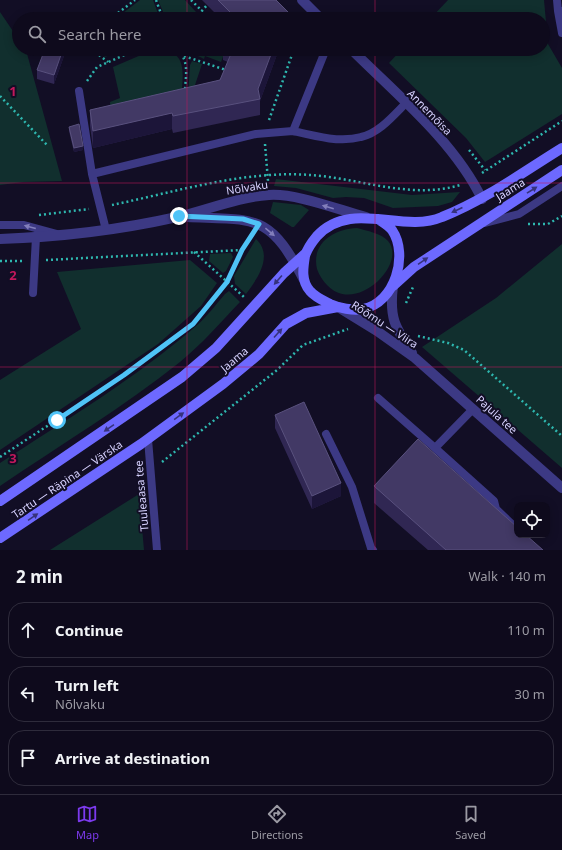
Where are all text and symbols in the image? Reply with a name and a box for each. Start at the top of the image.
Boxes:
search box [12,12,550,56]
icon: search [26,23,48,45]
text: Search here [58,24,141,44]
text: 1 [9,82,17,100]
street label: Annemõisa [404,86,456,138]
street label: Jaama [492,174,527,204]
street label: Nõlvaku [225,176,269,198]
one-way arrow [526,186,538,193]
one-way arrow [322,204,334,210]
route end [170,207,188,225]
one-way arrow [450,208,462,214]
one-way arrow [24,224,36,230]
one-way arrow [265,227,276,236]
one-way arrow [418,257,428,265]
text: 2 [9,266,17,284]
one-way arrow [274,276,283,285]
street label: Rõõmu — Viira [349,297,421,351]
one-way arrow [273,328,283,338]
street label: Jaama [216,343,251,376]
street label: Pajula tee [473,391,521,437]
route start [48,411,66,429]
one-way arrow [174,413,184,421]
one-way arrow [103,424,114,432]
street label: Tartu — Räpina — Värska [9,436,125,522]
text: 3 [9,449,17,467]
street label: Tuuleaasa tee [130,460,152,532]
map controls [514,502,550,538]
button: locate [514,502,550,538]
one-way arrow [27,513,38,521]
text: 2 min [16,565,63,588]
text: Walk · 140 m [468,567,546,585]
icon: ahead [17,619,39,641]
text: Continue [55,620,123,640]
text: 110 m [507,621,545,639]
text: Turn left [55,675,119,695]
icon: left [17,683,39,705]
text: 30 m [515,685,545,703]
text: Nõlvaku [55,695,105,713]
icon: arrive [17,747,39,769]
text: Arrive at destination [55,748,210,768]
tab: Map [76,803,99,842]
tab: Directions [251,803,303,842]
tab: Saved [455,803,486,842]

